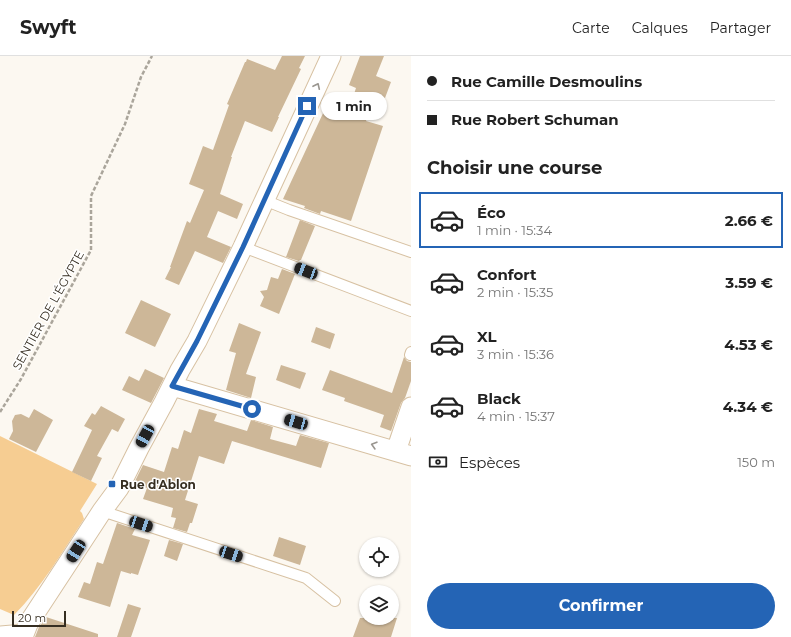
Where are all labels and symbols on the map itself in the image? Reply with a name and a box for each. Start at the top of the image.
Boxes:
one-way arrow [312,83,320,91]
callout: 1 min [321,92,387,120]
route end [298,97,316,115]
street label: SENTIER DE L'ÉGYPTE [9,248,87,372]
car [293,261,319,281]
route start [243,400,261,418]
car [283,413,309,431]
car [134,423,156,449]
one-way arrow [370,441,377,450]
place label: Rue d'Ablon [120,477,196,492]
marker: Rue d'Ablon [107,479,117,489]
car [128,515,154,533]
car [64,538,88,564]
car [218,545,244,563]
scale bar [12,609,66,628]

